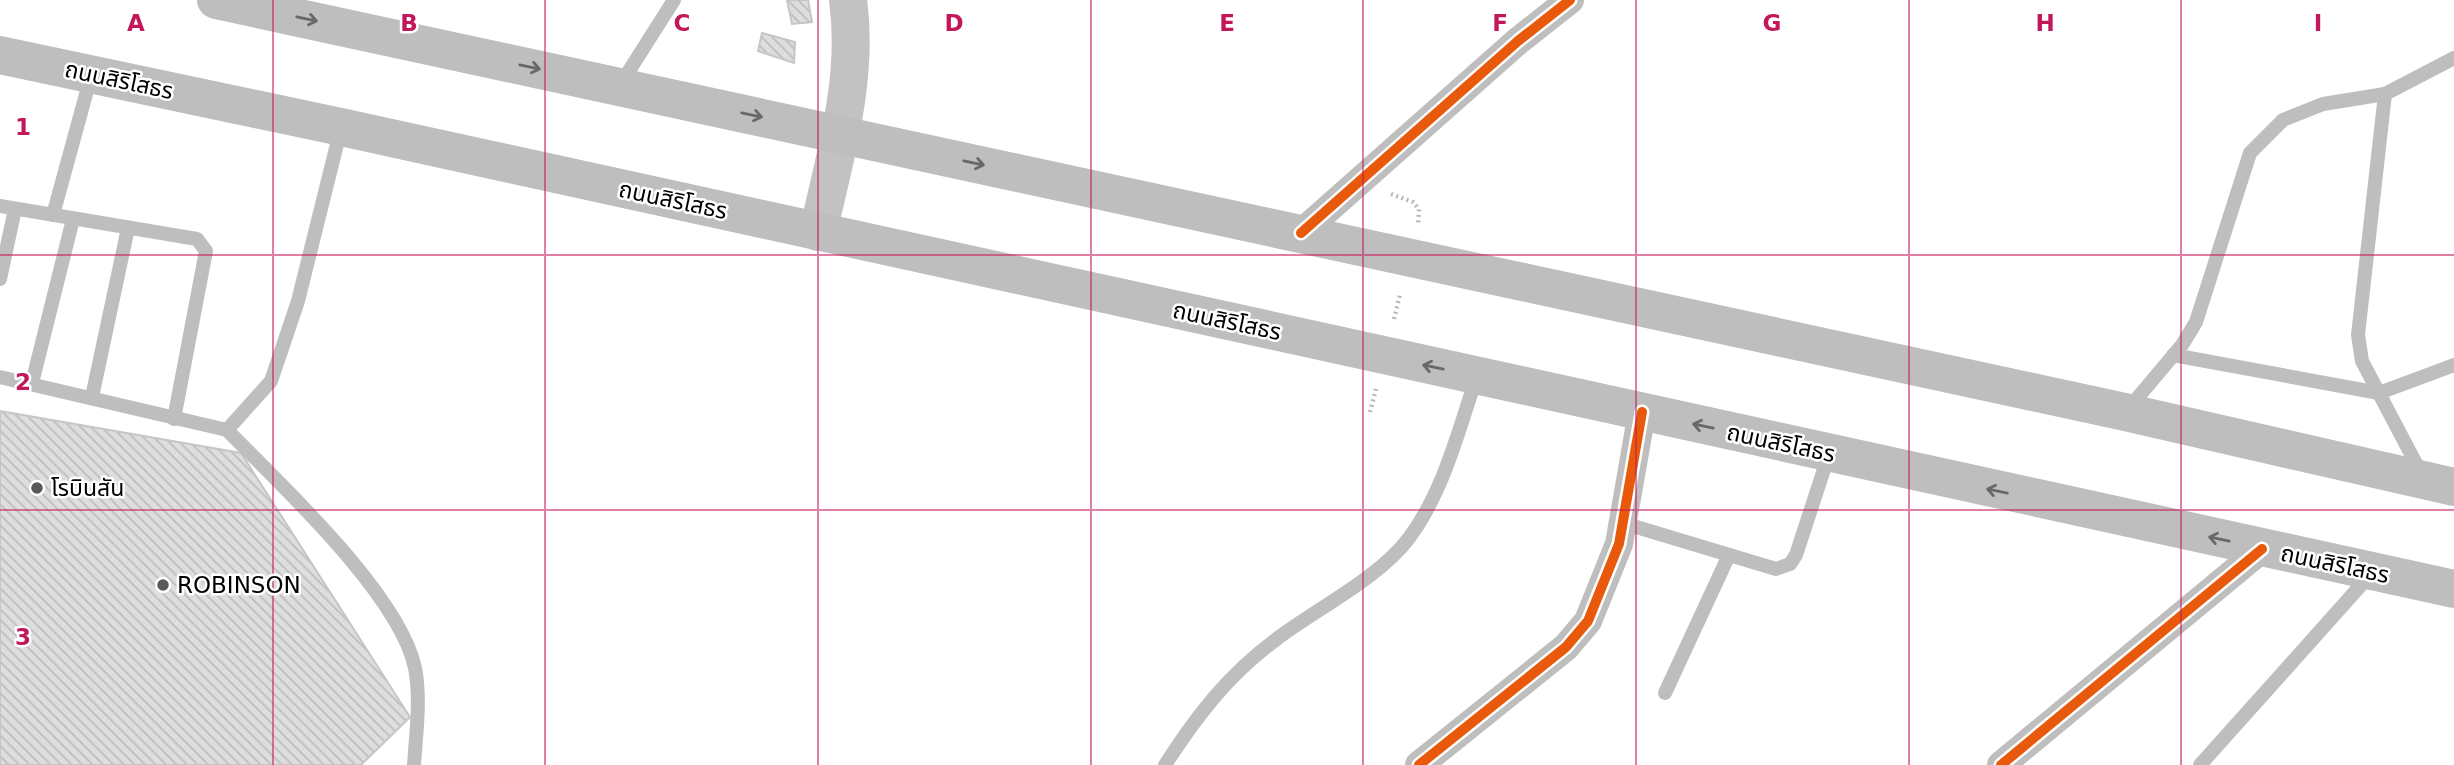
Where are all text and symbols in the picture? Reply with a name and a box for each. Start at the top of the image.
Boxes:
text: A [127,10,145,36]
text: B [400,10,418,36]
text: C [674,10,690,36]
text: D [944,10,964,36]
text: E [1219,10,1235,36]
text: F [1492,10,1508,36]
text: G [1763,10,1781,36]
text: H [2035,10,2055,36]
text: I [2314,10,2322,36]
one-way arrow [295,13,318,27]
street label: ถนนสิริโสธร [62,56,176,104]
one-way arrow [518,61,541,74]
one-way arrow [740,108,763,122]
text: 1 [15,114,31,140]
one-way arrow [962,156,985,170]
street label: ถนนสิริโสธร [616,176,730,224]
street label: ถนนสิริโสธร [1170,297,1284,345]
one-way arrow [1422,359,1445,373]
text: 2 [15,369,31,395]
one-way arrow [1692,419,1715,432]
street label: ถนนสิริโสธร [1724,419,1838,467]
place label: โรบินสัน [51,475,124,501]
marker: โรบินสัน [29,480,45,496]
one-way arrow [1986,483,2009,497]
one-way arrow [2208,532,2231,546]
street label: ถนนสิริโสธร [2278,540,2392,588]
place label: ROBINSON [177,572,301,598]
marker: ROBINSON [155,577,171,593]
text: 3 [15,624,31,650]

